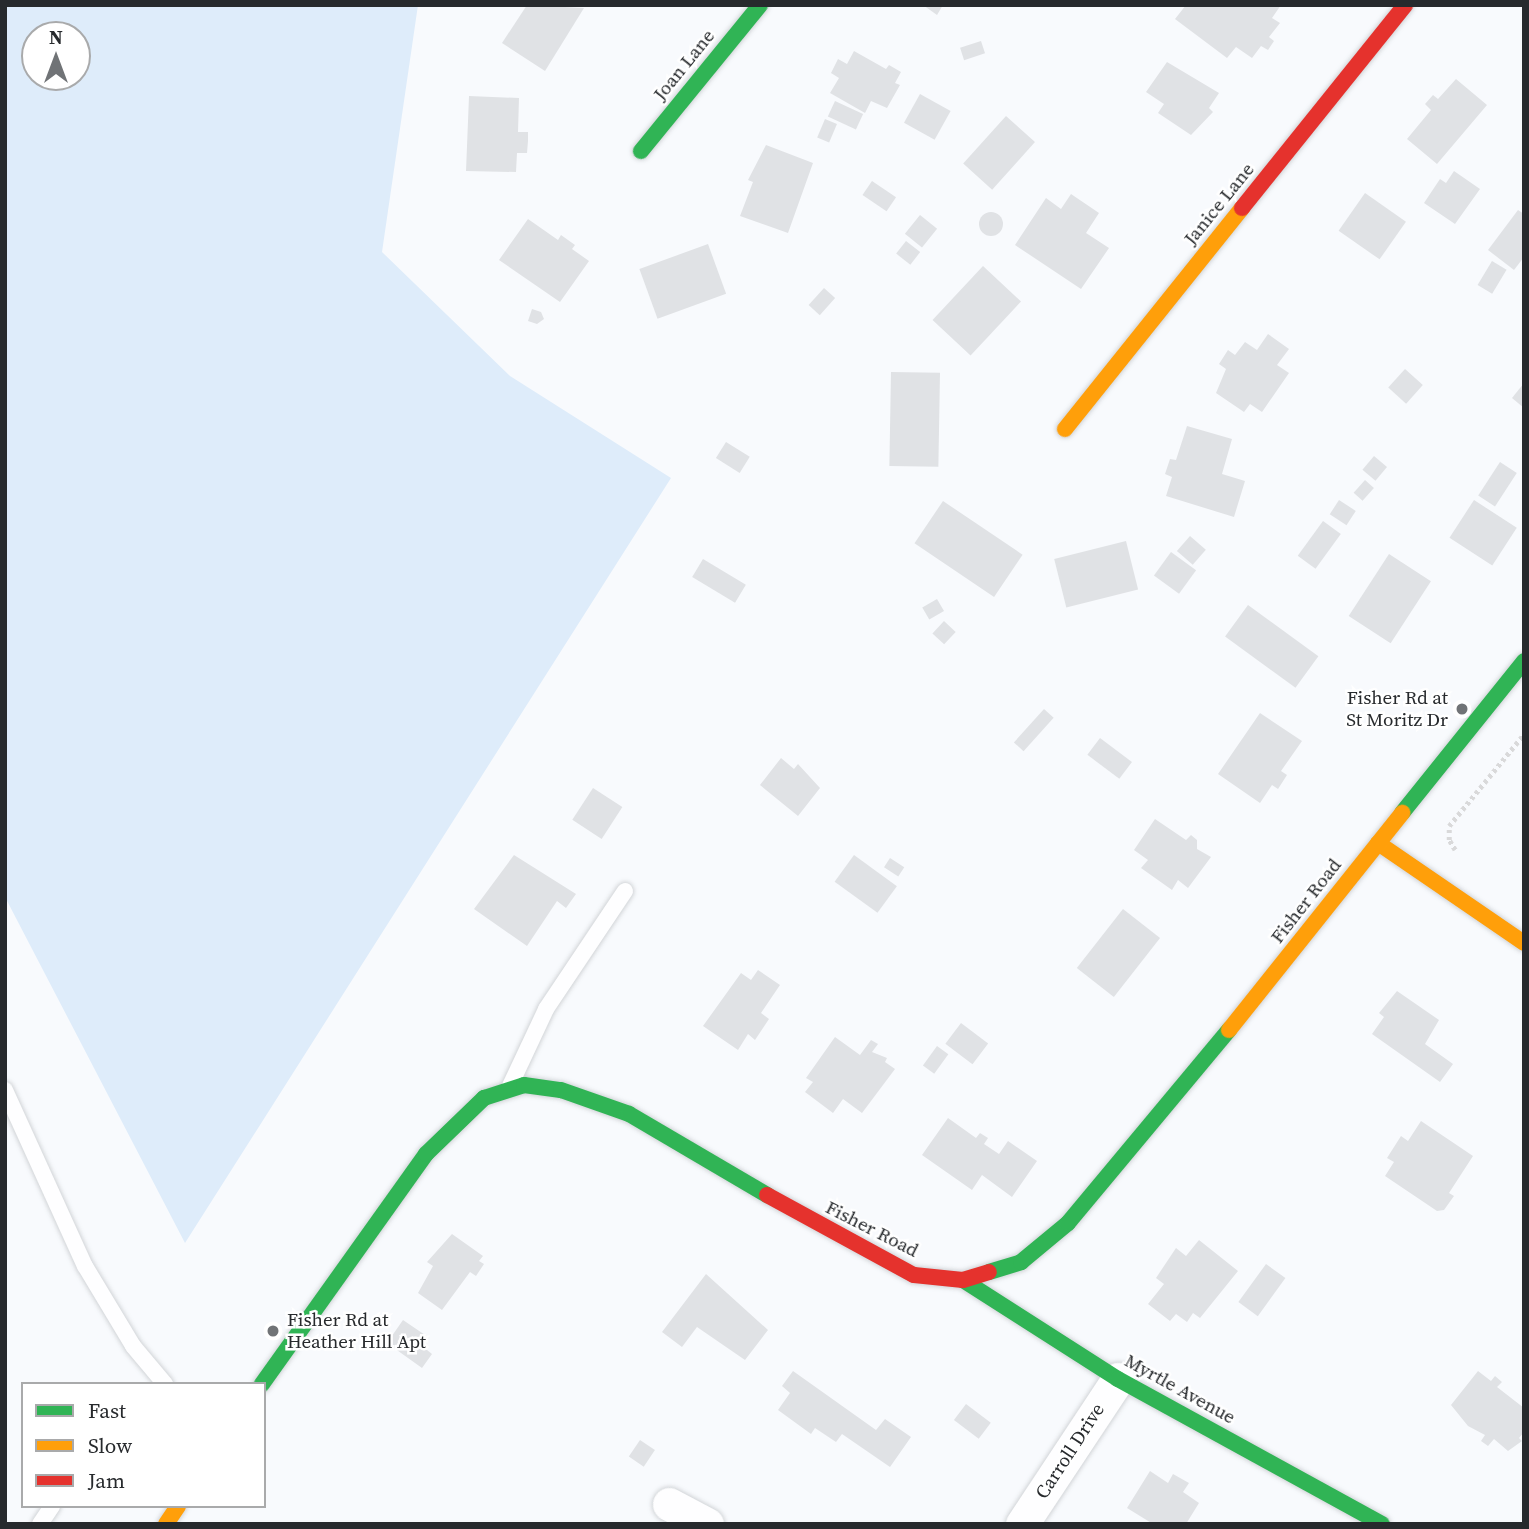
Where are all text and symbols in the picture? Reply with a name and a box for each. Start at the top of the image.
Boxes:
north arrow [21,21,91,91]
text: N [49,24,63,50]
street label: Joan Lane [648,25,720,105]
street label: Janice Lane [1179,158,1259,250]
place label: Fisher Rd at St Moritz Dr [1346,687,1448,731]
marker: Fisher Rd at St Moritz Dr [1454,701,1470,717]
street label: Fisher Road [1266,854,1346,948]
street label: Fisher Road [822,1196,922,1262]
place label: Fisher Rd at Heather Hill Apt [287,1309,426,1353]
marker: Fisher Rd at Heather Hill Apt [265,1323,281,1339]
street label: Myrtle Avenue [1121,1349,1239,1429]
legend [21,1382,266,1508]
text: Fast [88,1396,126,1425]
street label: Carroll Drive [1031,1399,1109,1503]
text: Slow [88,1431,132,1460]
text: Jam [88,1466,125,1495]

